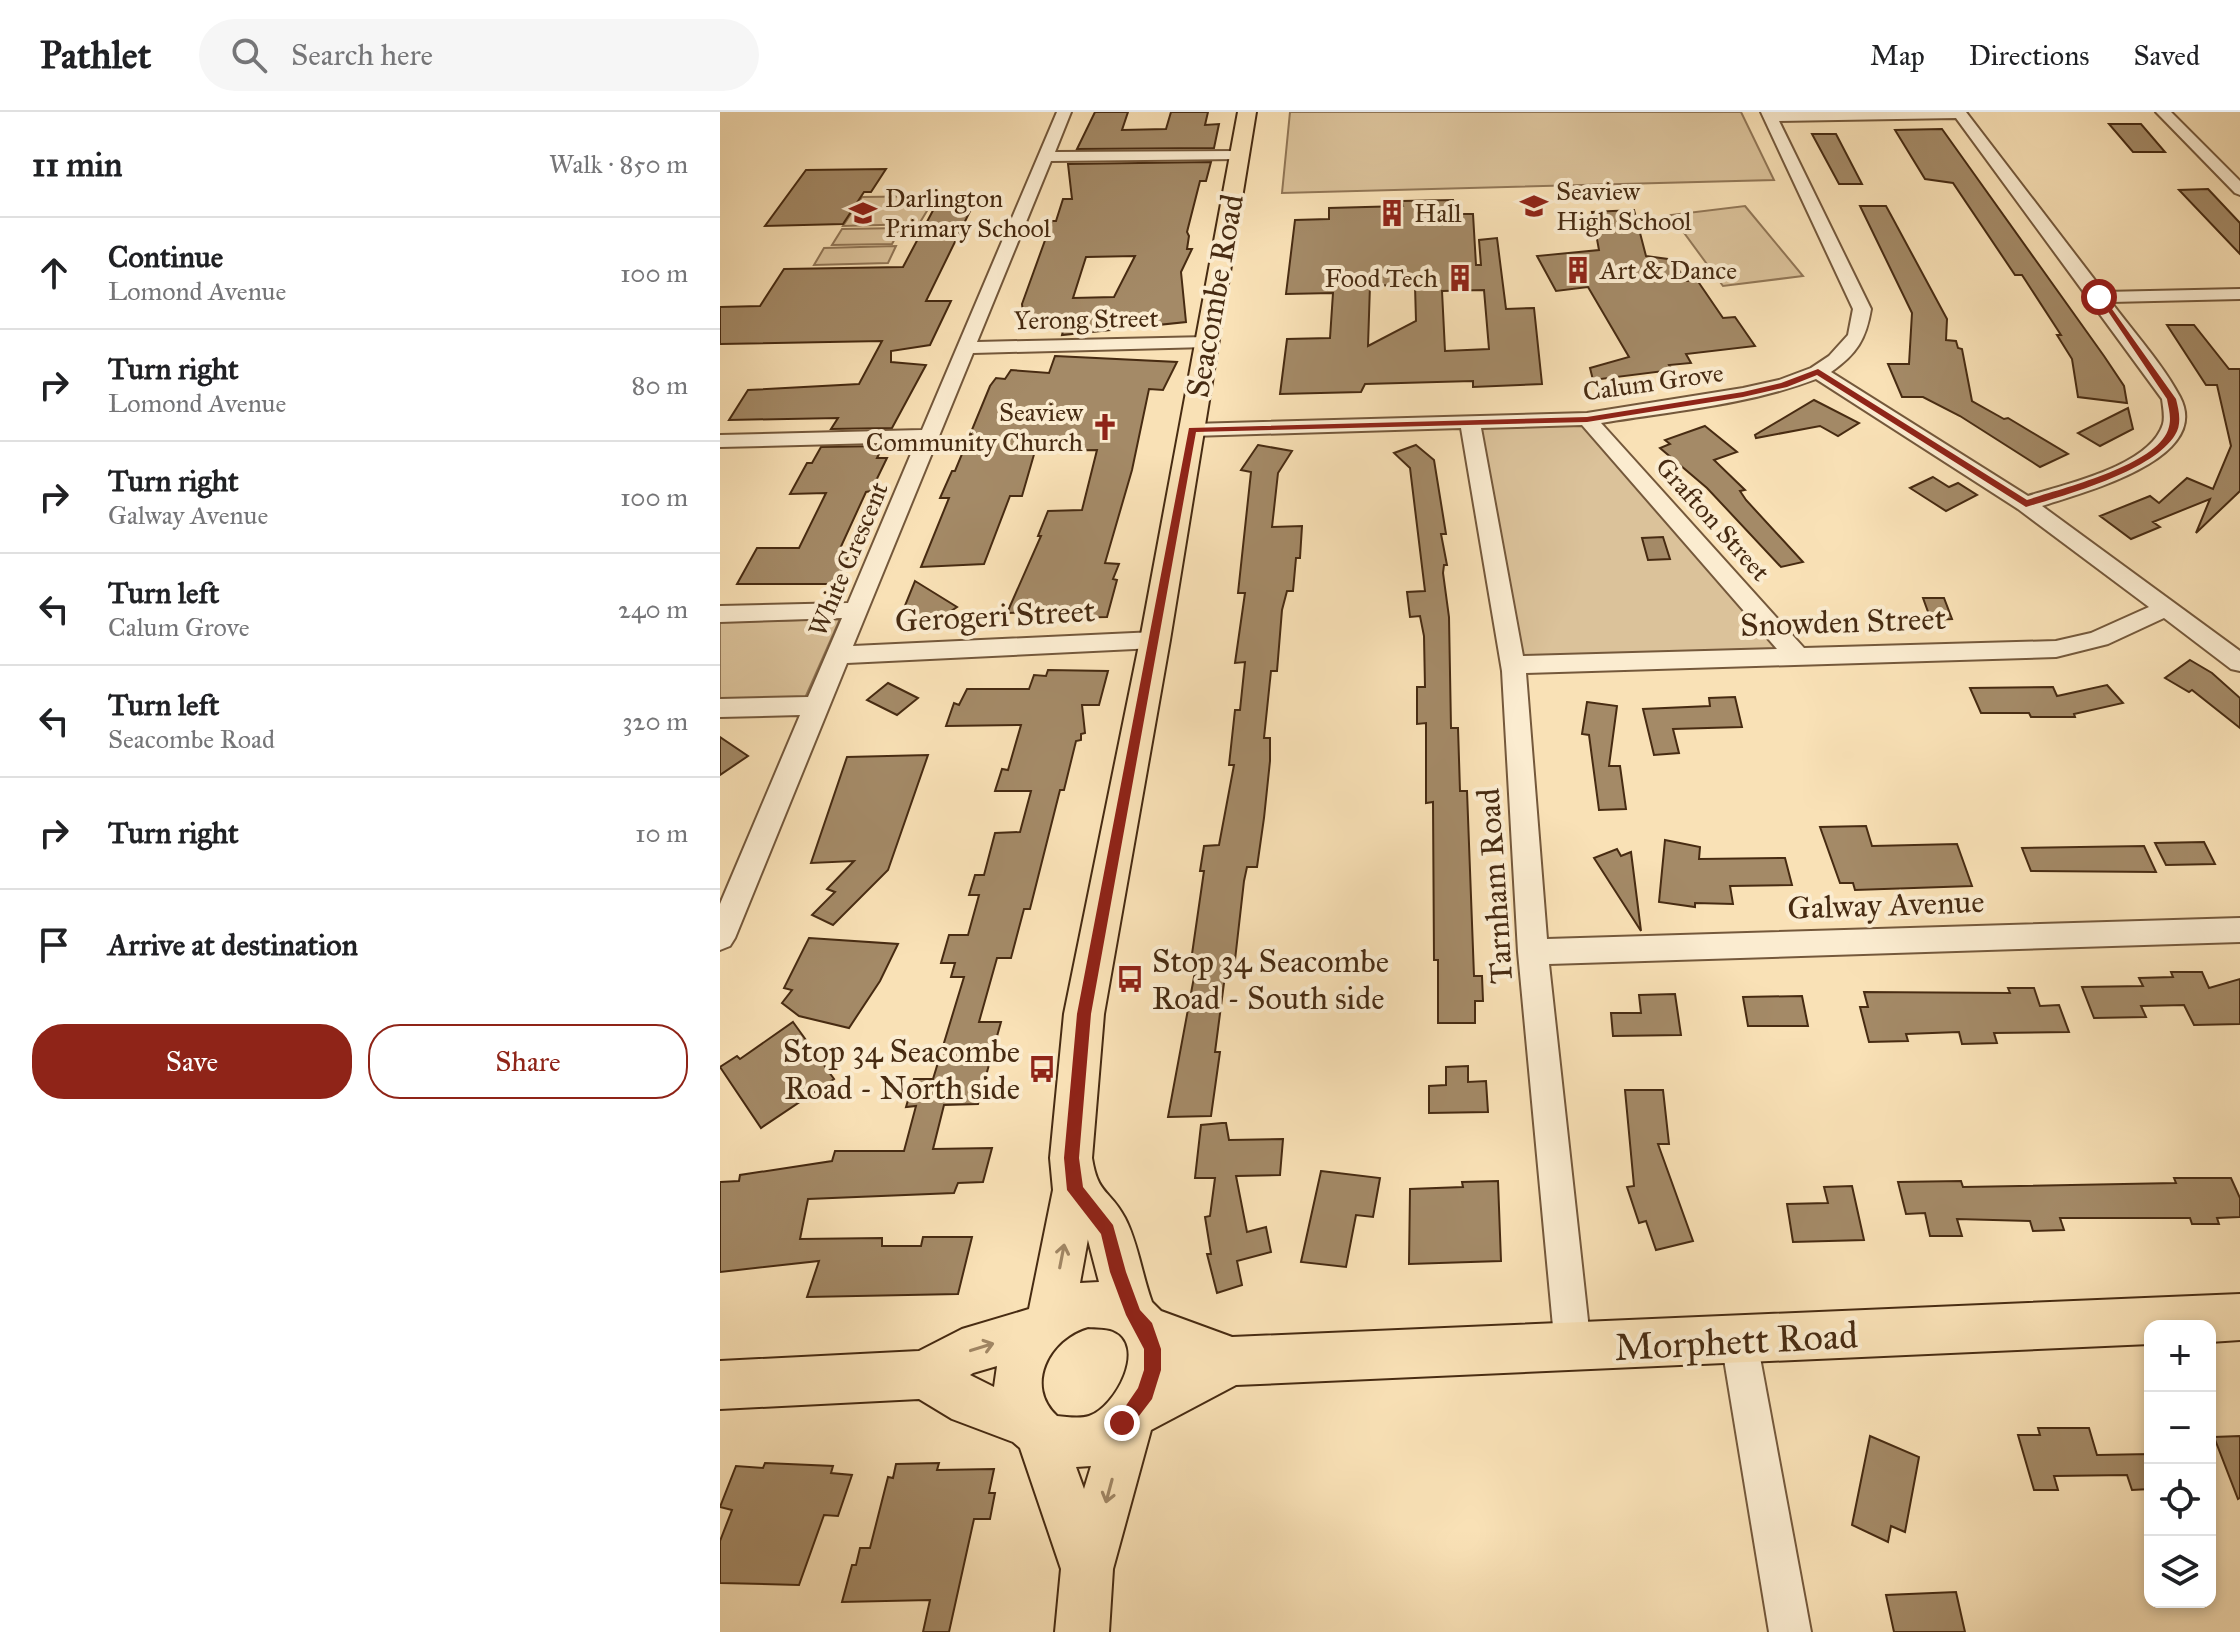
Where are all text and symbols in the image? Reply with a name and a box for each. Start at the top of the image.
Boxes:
search box [199,19,759,91]
text: Pathlet [40,32,151,78]
icon: search [227,33,271,77]
text: Search here [291,37,433,73]
text: Map [1870,38,1925,73]
text: Directions [1969,38,2090,73]
text: Saved [2134,38,2200,73]
text: 11 min [32,144,123,185]
text: Walk · 850 m [549,148,688,180]
place label: Seaview High School [1556,175,1692,237]
place label: Darlington Primary School [885,182,1051,244]
street label: Seacombe Road [1178,191,1252,401]
school or university icon: Seaview High School [1519,191,1549,221]
place label: Hall [1414,197,1462,229]
school or university icon: Darlington Primary School [848,198,878,228]
building icon: Hall [1377,198,1407,228]
text: Continue [108,239,223,275]
icon: ahead [32,251,76,295]
place label: Art & Dance [1599,254,1737,286]
building icon: Art & Dance [1563,255,1593,285]
text: 100 m [620,257,688,289]
place label: Food Tech [1324,262,1439,294]
building icon: Food Tech [1445,263,1475,293]
text: Lomond Avenue [108,275,286,307]
route start [2081,279,2117,315]
street label: Yerong Street [1013,302,1159,336]
text: Turn right [108,351,239,387]
street label: Calum Grove [1581,356,1726,408]
icon: right [32,363,76,407]
text: 80 m [632,369,688,401]
text: Lomond Avenue [108,387,286,419]
place label: Seaview Community Church [866,396,1084,458]
church icon: Seaview Community Church [1090,412,1120,442]
street label: Grafton Street [1649,451,1777,587]
text: Turn right [108,463,239,499]
icon: right [32,475,76,519]
street label: White Crescent [801,477,895,641]
text: 100 m [620,481,688,513]
text: Galway Avenue [108,499,268,531]
text: Turn left [108,575,219,611]
icon: left [32,587,76,631]
street label: Gerogeri Street [894,591,1096,641]
text: 240 m [618,593,688,625]
street label: Snowden Street [1739,599,1947,645]
text: Calum Grove [108,611,250,643]
text: Turn left [108,687,219,723]
icon: left [32,699,76,743]
text: 320 m [622,705,688,737]
text: Seacombe Road [108,723,275,755]
street label: Tarnham Road [1469,787,1521,985]
icon: right [32,811,76,855]
text: Turn right [108,815,239,851]
text: 10 m [635,817,688,849]
street label: Galway Avenue [1787,882,1985,928]
icon: arrive [32,923,76,967]
text: Arrive at destination [108,927,358,963]
place label: Stop 34 Seacombe Road - South side [1152,942,1389,1018]
bus stop icon: Stop 34 Seacombe Road - South side [1115,964,1145,994]
button: Save [32,1024,352,1099]
button: Share [368,1024,688,1099]
place label: Stop 34 Seacombe Road - North side [783,1032,1020,1108]
bus stop icon: Stop 34 Seacombe Road - North side [1027,1054,1057,1084]
one-way arrow [1055,1244,1070,1270]
street label: Morphett Road [1613,1312,1859,1370]
map controls [2144,1320,2216,1608]
button: + [2144,1320,2216,1392]
one-way arrow [968,1339,994,1354]
button: − [2144,1392,2216,1464]
route end [1104,1405,1140,1441]
button: locate [2144,1464,2216,1536]
one-way arrow [1101,1478,1116,1504]
button: layers [2144,1536,2216,1608]

